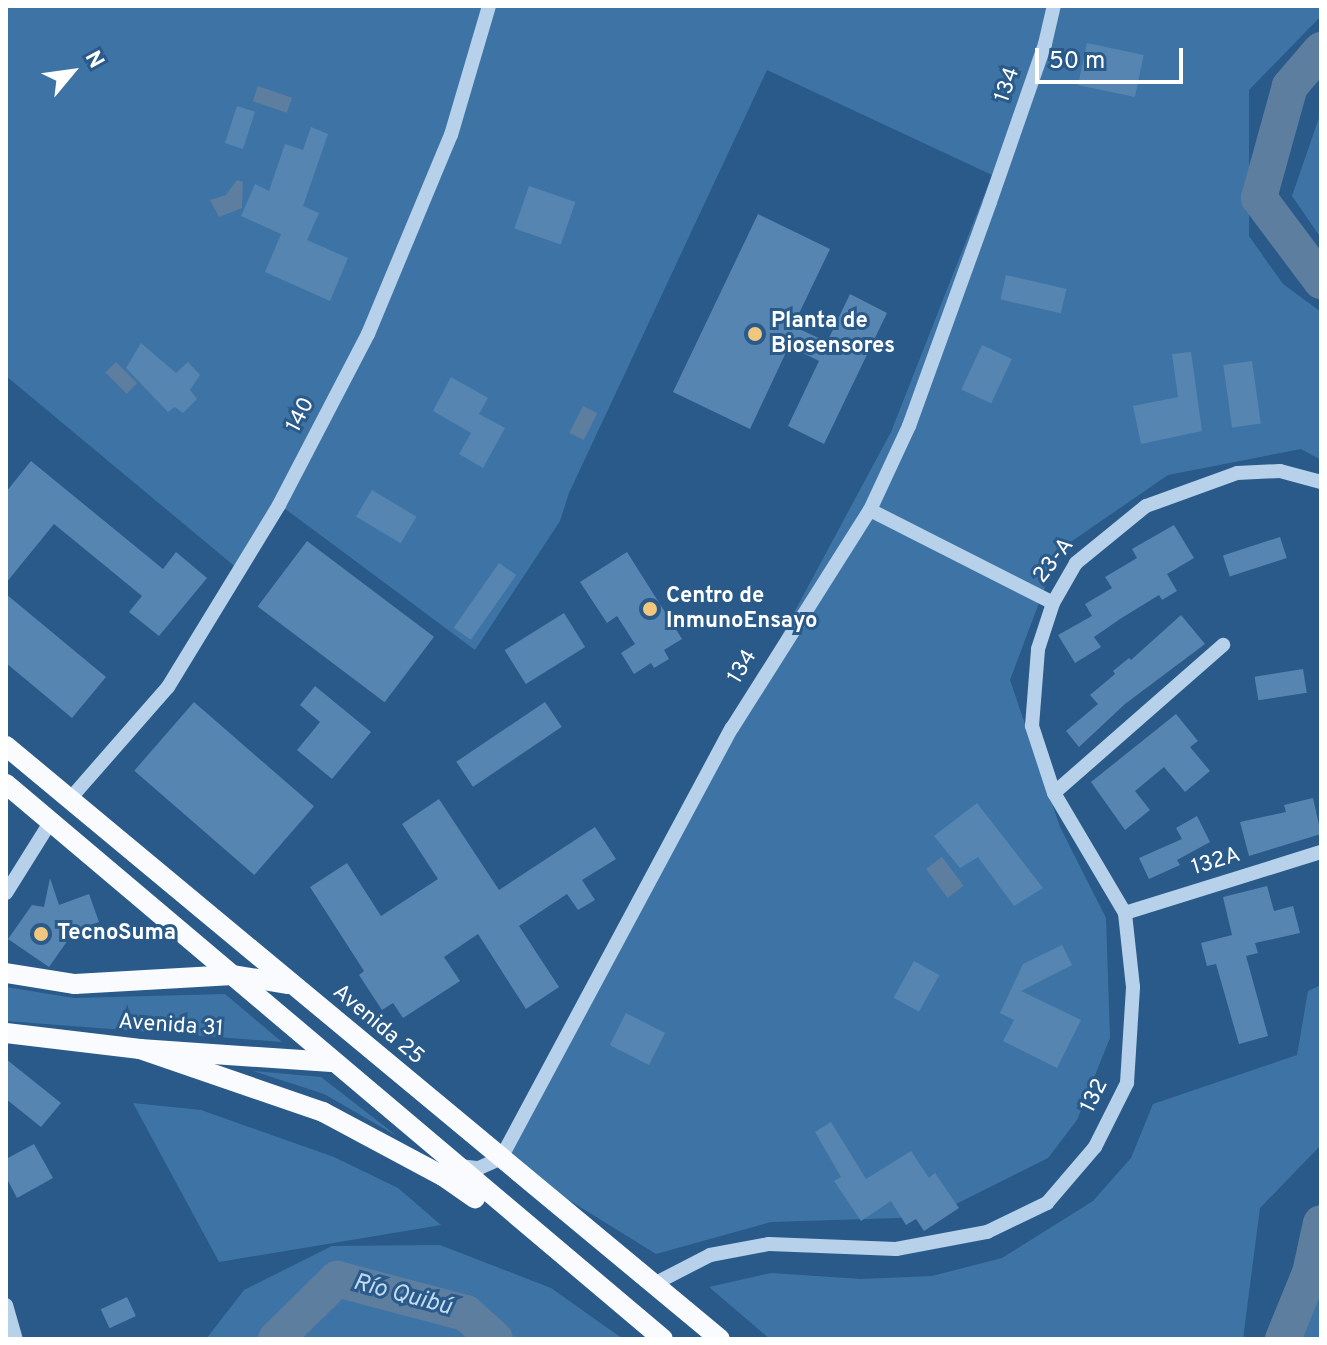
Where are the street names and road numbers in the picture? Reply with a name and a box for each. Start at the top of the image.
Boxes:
street label: 134 [990,64,1026,106]
street label: 140 [281,393,321,437]
street label: 23-A [1028,533,1080,589]
street label: 134 [723,645,763,689]
street label: 132A [1189,842,1243,882]
street label: Avenida 25 [327,979,429,1071]
street label: Avenida 31 [117,1009,225,1043]
street label: 132 [1076,1075,1114,1117]

